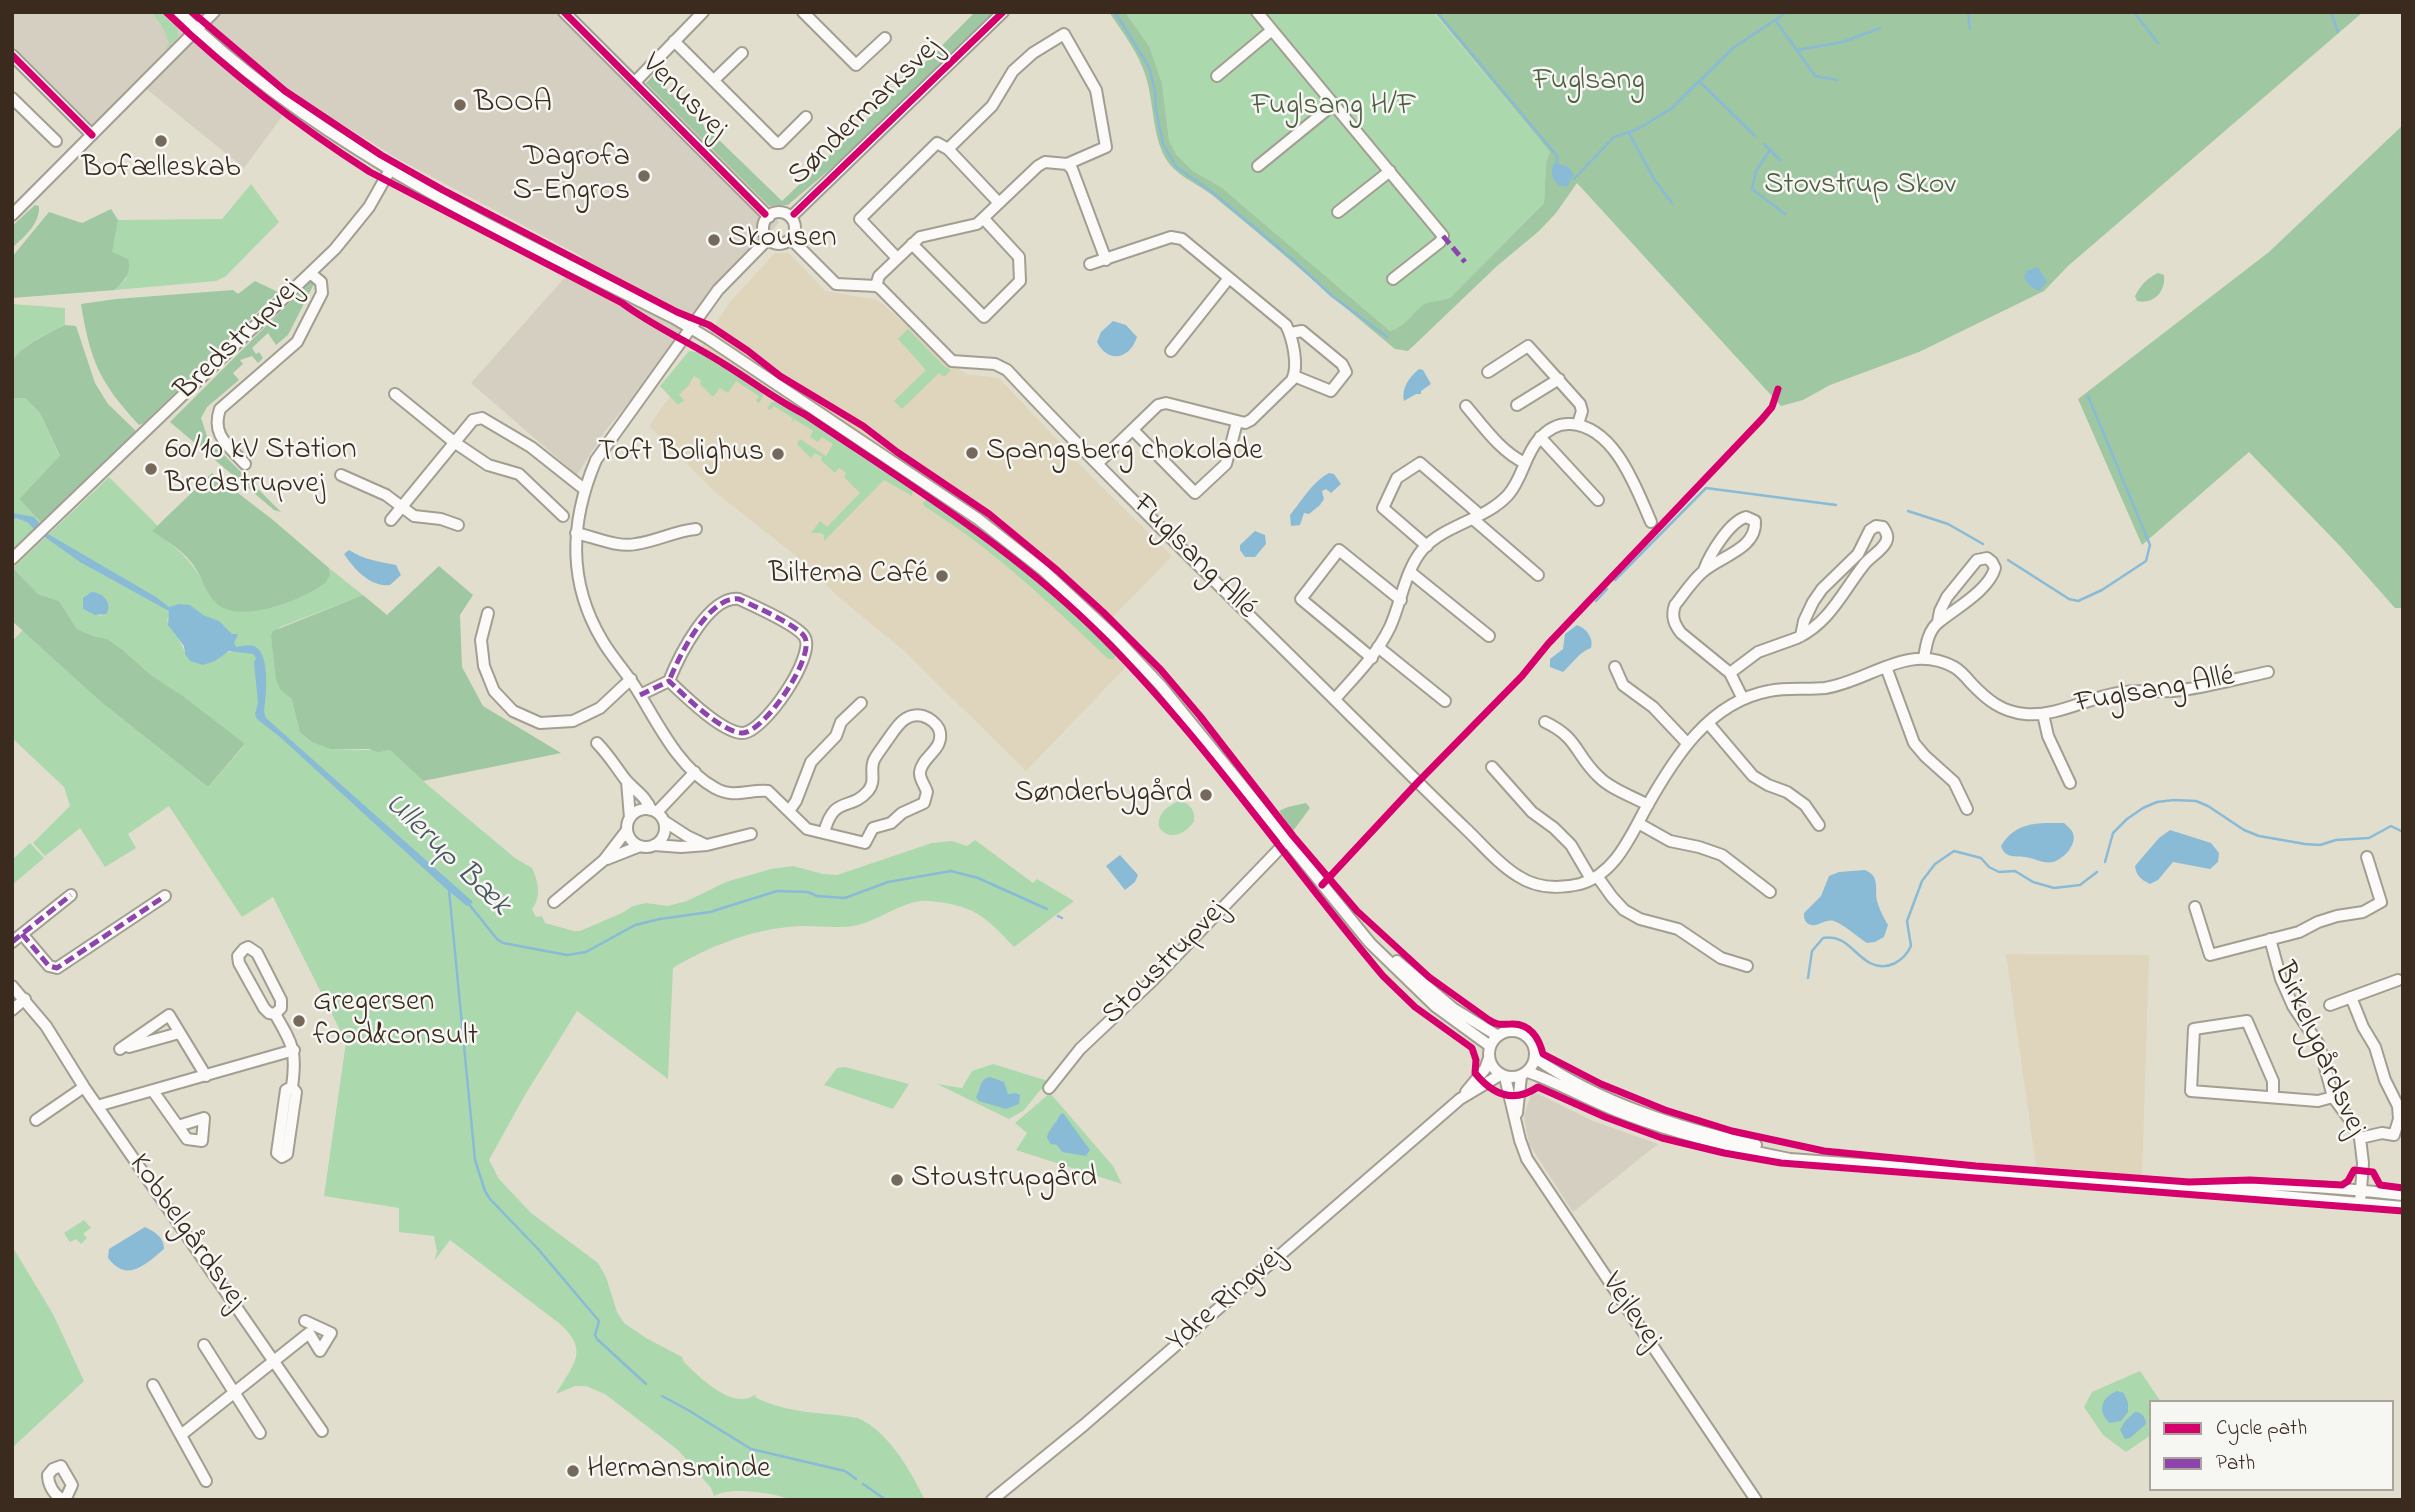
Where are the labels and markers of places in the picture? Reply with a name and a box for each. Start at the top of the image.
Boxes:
place label: BOOA [474,87,552,123]
marker: BOOA [452,97,468,113]
marker: Bofælleskab [153,133,169,149]
place label: Dagrofa S-Engros [513,141,630,212]
place label: Bofælleskab [82,152,240,188]
marker: Dagrofa S-Engros [636,168,652,184]
place label: Skousen [728,222,837,258]
marker: Skousen [706,232,722,248]
place label: 60/10 kV Station Bredstrupvej [165,434,357,504]
place label: Spangsberg chokolade [986,435,1263,471]
place label: Toft Bolighus [598,436,764,472]
marker: Spangsberg chokolade [964,445,980,461]
marker: Toft Bolighus [770,446,786,462]
marker: 60/10 kV Station Bredstrupvej [143,461,159,477]
place label: Biltema Café [769,558,928,594]
marker: Biltema Café [934,568,950,584]
place label: Sønderbygård [1014,777,1192,813]
marker: Sønderbygård [1198,787,1214,803]
place label: Gregersen food&consult [313,986,478,1056]
marker: Gregersen food&consult [291,1013,307,1029]
place label: Stoustrupgård [911,1162,1097,1198]
marker: Stoustrupgård [889,1172,905,1188]
place label: Hermansminde [587,1453,770,1489]
marker: Hermansminde [565,1463,581,1479]

